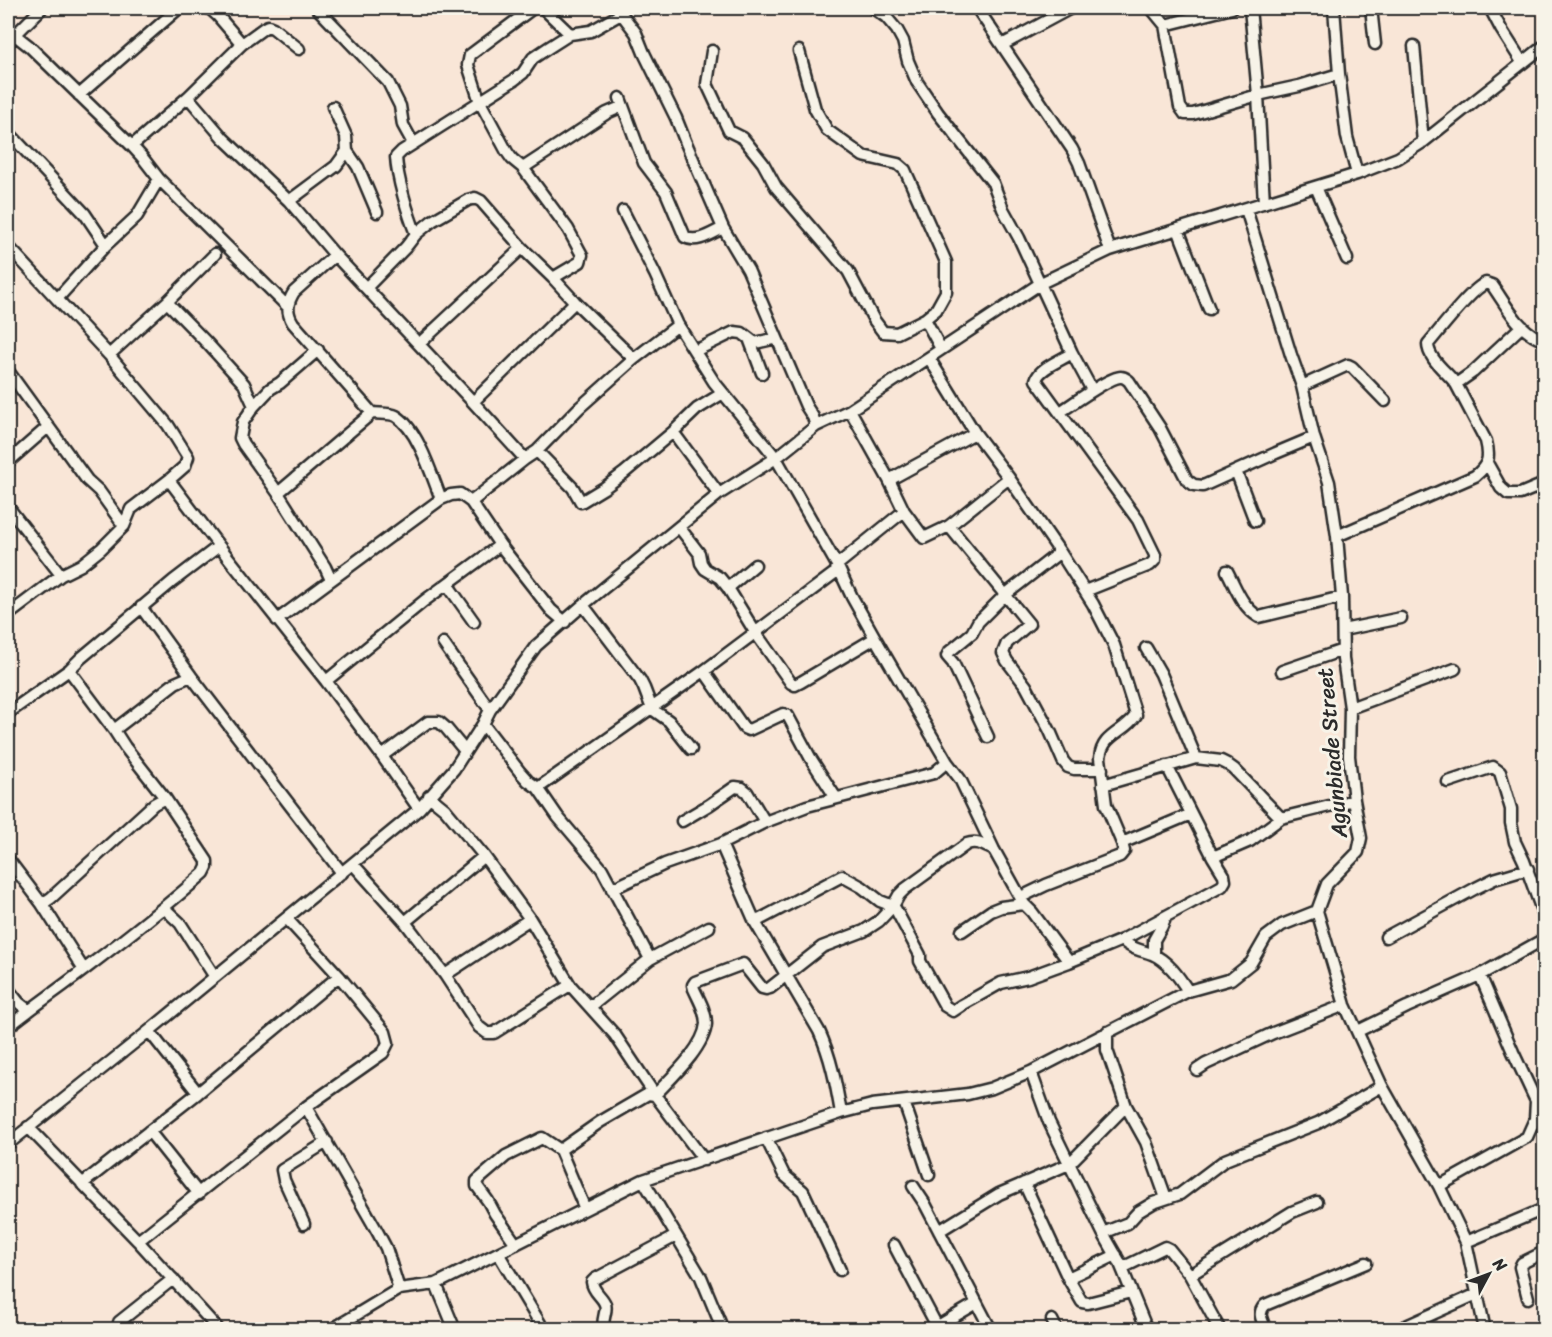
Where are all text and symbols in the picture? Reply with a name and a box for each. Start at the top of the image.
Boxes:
street label: Agunbiade Street [1305,666,1359,841]
north arrow [1459,1244,1519,1304]
text: N [1485,1250,1515,1279]

